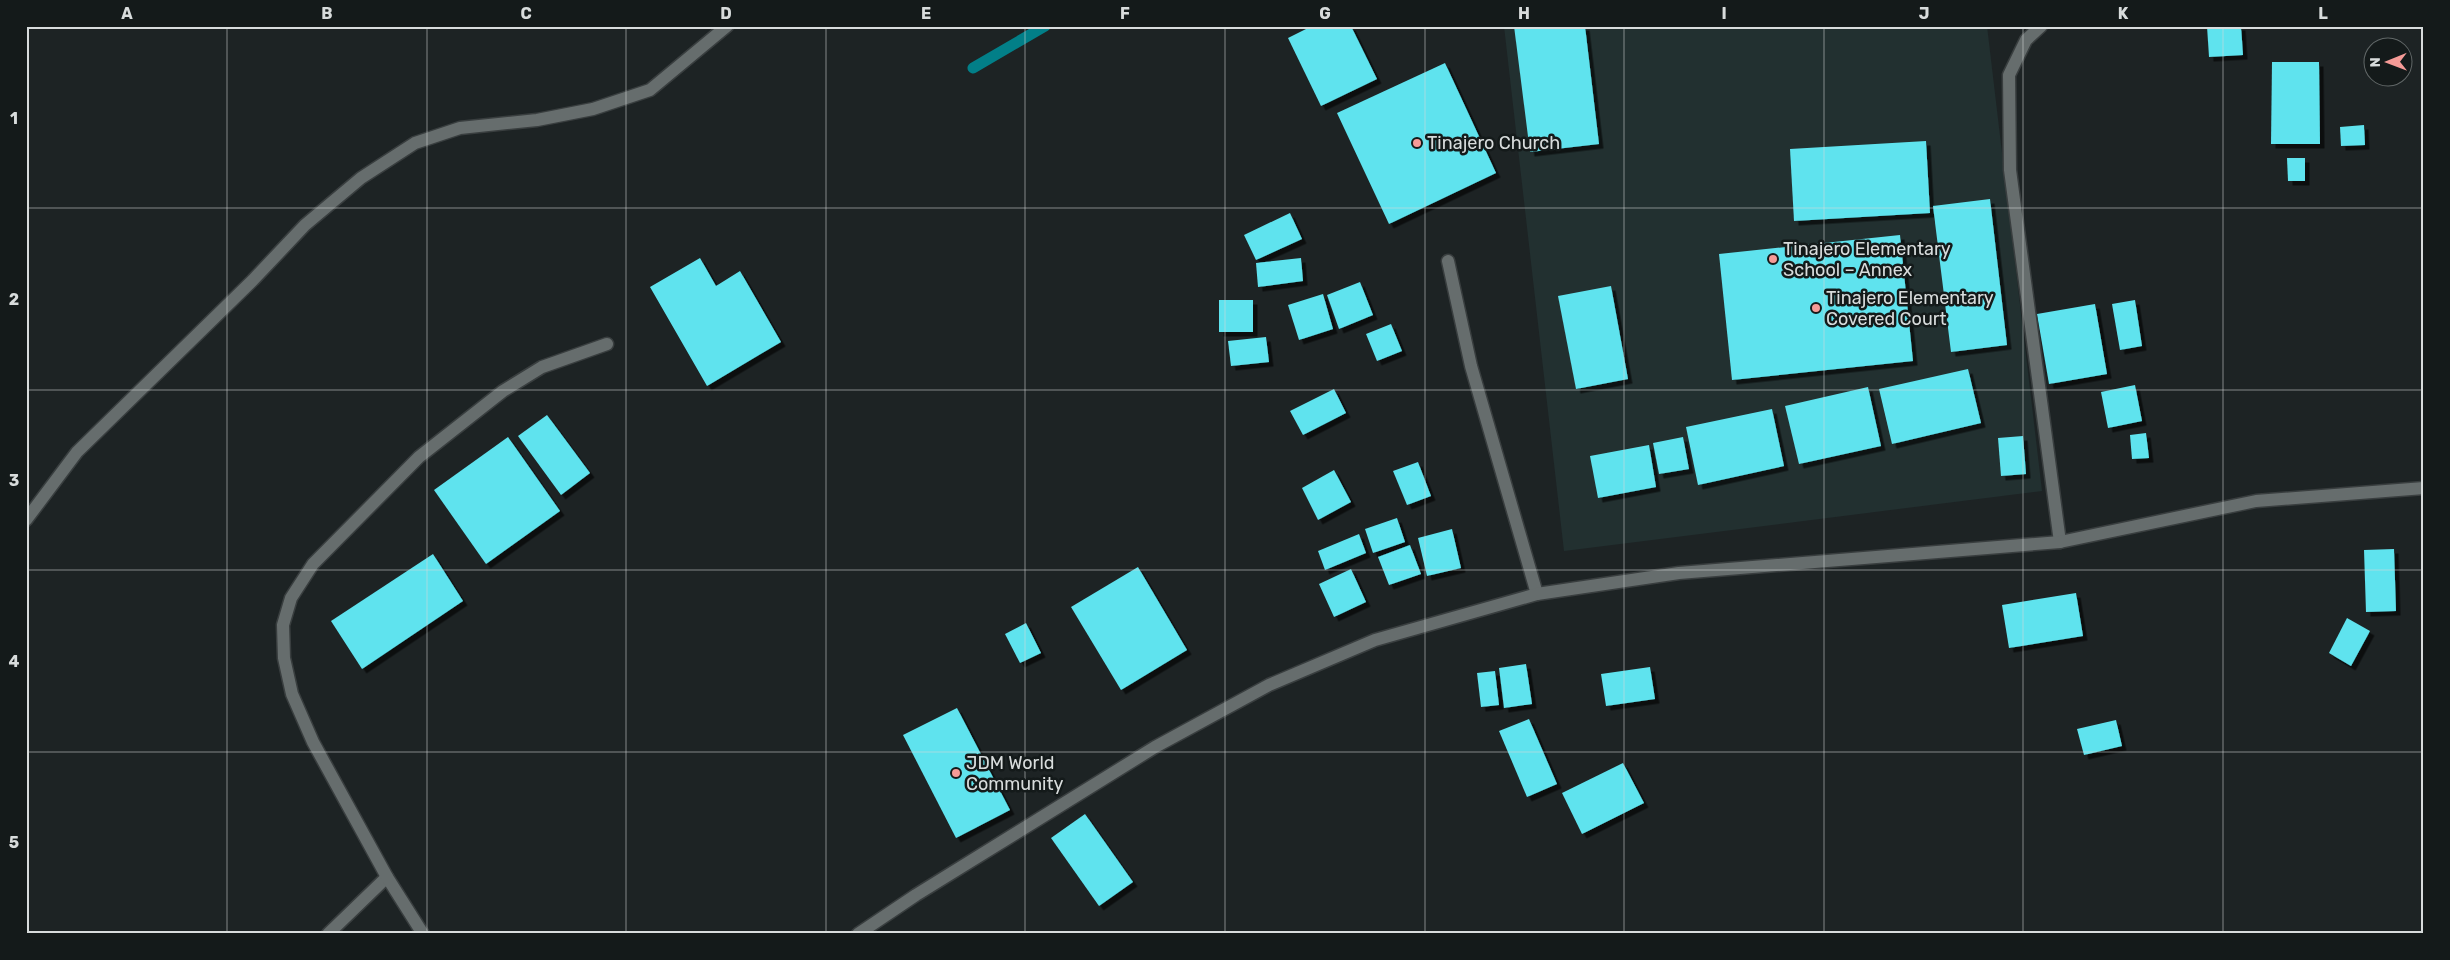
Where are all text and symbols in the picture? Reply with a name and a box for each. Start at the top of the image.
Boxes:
text: A [121,4,133,23]
text: B [321,4,333,23]
text: C [520,4,532,23]
text: D [720,4,732,23]
text: E [921,4,931,23]
text: F [1120,4,1130,23]
text: G [1319,4,1331,23]
text: H [1518,4,1530,23]
text: I [1721,4,1727,23]
text: J [1919,4,1929,23]
text: K [2118,4,2129,23]
text: L [2318,4,2328,23]
north arrow [2362,38,2412,88]
text: N [2367,57,2384,67]
text: 1 [10,109,18,128]
place label: Tinajero Church [1427,132,1560,154]
marker: Tinajero Church [1411,137,1423,149]
place label: Tinajero Elementary School – Annex [1783,238,1951,281]
marker: Tinajero Elementary School – Annex [1767,253,1779,265]
place label: Tinajero Elementary Covered Court [1826,287,1994,330]
text: 2 [9,290,19,309]
marker: Tinajero Elementary Covered Court [1810,302,1822,314]
text: 3 [9,471,19,490]
text: 4 [9,652,20,671]
place label: JDM World Community [966,752,1063,795]
marker: JDM World Community [950,767,962,779]
text: 5 [9,833,19,852]

